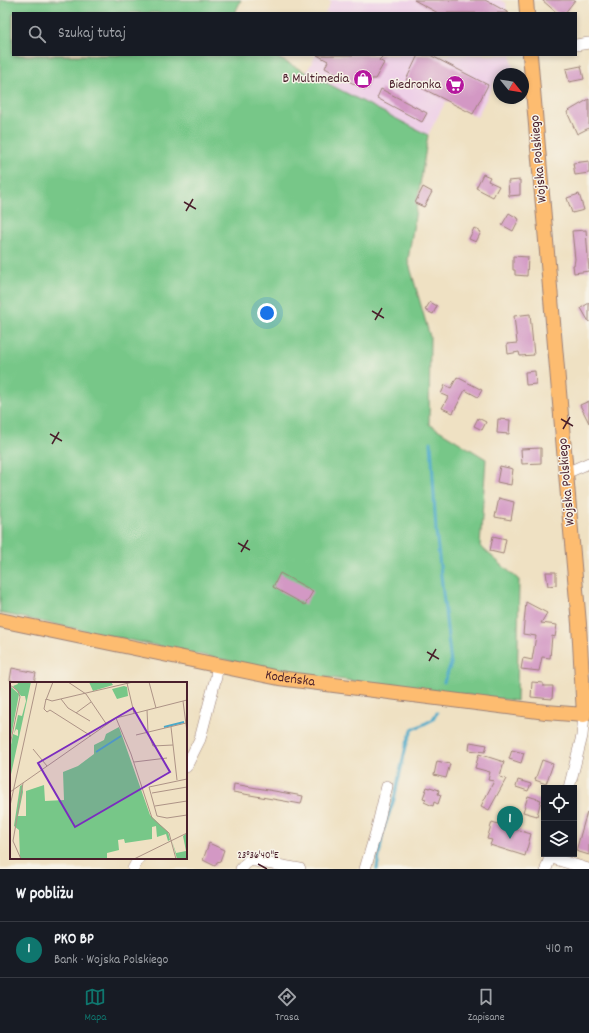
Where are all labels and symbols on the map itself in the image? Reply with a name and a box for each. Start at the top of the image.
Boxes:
shop icon: B Multimedia [352,68,374,90]
north arrow [493,68,529,104]
place label: B Multimedia [282,69,349,89]
supermarket icon: Biedronka [444,74,466,96]
place label: Biedronka [389,75,441,95]
street label: Wojska Polskiego [525,114,553,204]
your location [257,303,277,323]
street label: Wojska Polskiego [553,437,581,527]
street label: Kodeńska [263,665,317,693]
inset map [10,682,187,859]
pin: 1 [497,806,523,839]
text: 23°36'40"E [237,849,279,863]

